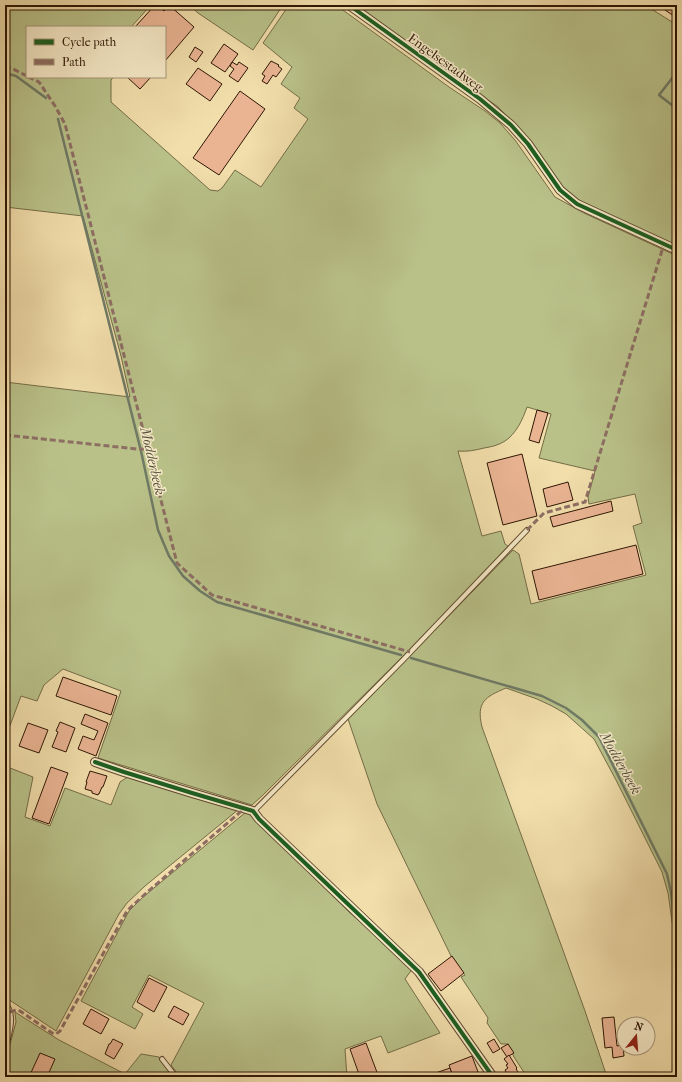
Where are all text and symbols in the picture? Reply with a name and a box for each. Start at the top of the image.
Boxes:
legend [26,26,166,78]
street label: Engelsestadweg [405,30,487,95]
text: Cycle path [62,35,117,49]
text: Path [62,55,86,69]
water label: Modderbeek [136,425,169,497]
water label: Modderbeek [596,728,645,798]
north arrow [616,1016,656,1056]
text: N [633,1019,645,1035]

